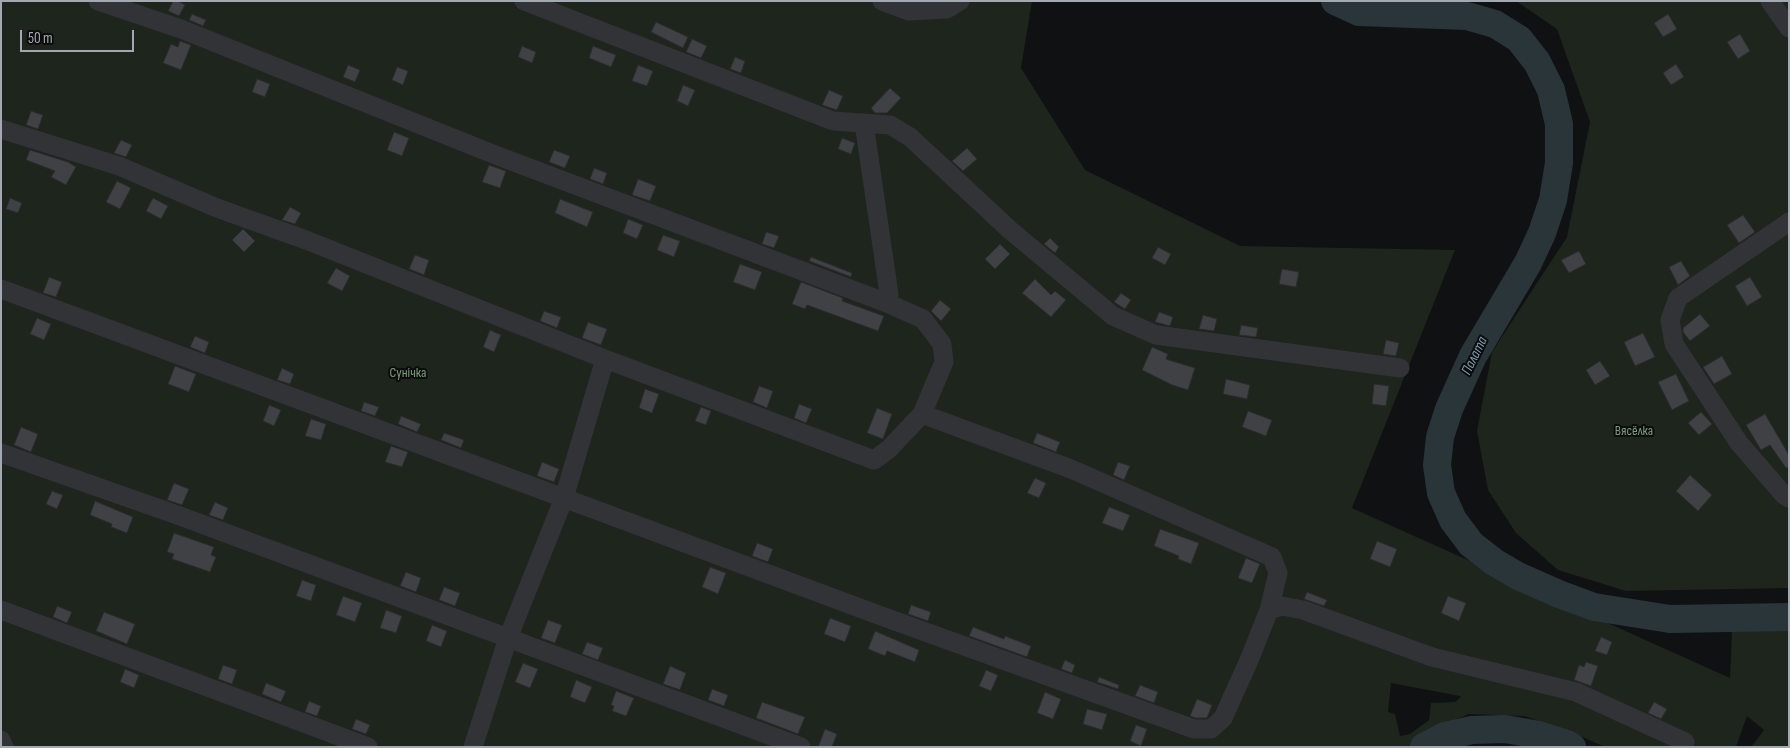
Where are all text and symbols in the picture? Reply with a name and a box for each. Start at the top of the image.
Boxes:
scale bar [22,20,136,52]
text: 50 m [28,29,53,48]
water label: Палата [1458,334,1492,378]
park label: Сунічка [390,365,426,381]
park label: Вясёлка [1615,423,1653,439]

